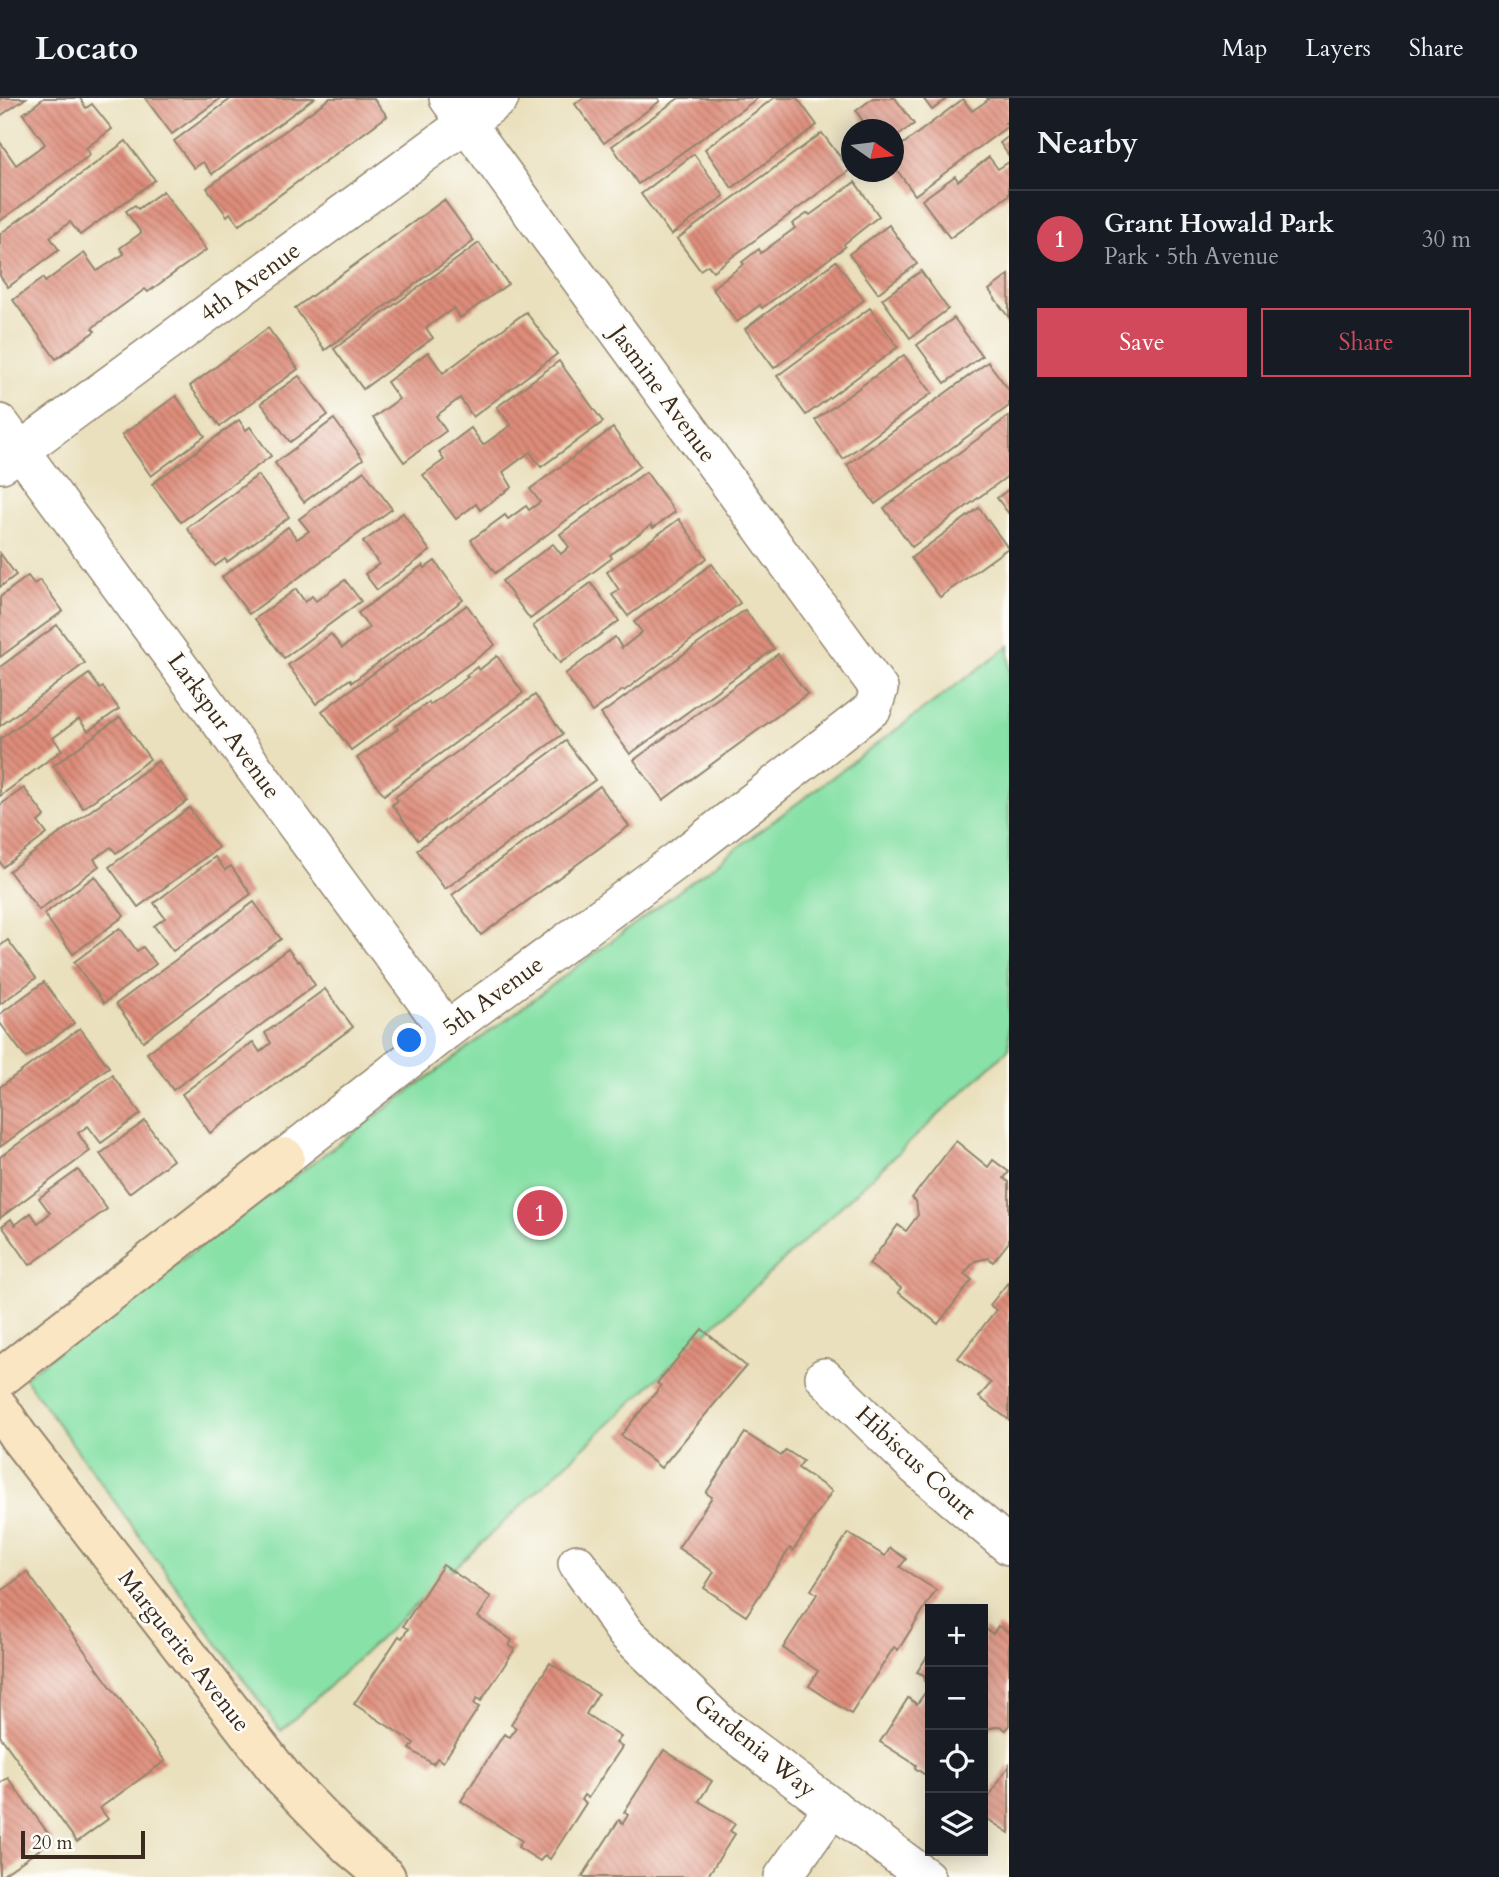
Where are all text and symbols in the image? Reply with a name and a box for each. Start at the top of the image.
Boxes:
text: Locato [35,26,138,71]
text: Map [1222,32,1268,65]
text: Layers [1306,32,1371,65]
text: Share [1409,32,1464,65]
north arrow [841,119,904,182]
text: Nearby [1037,123,1138,164]
text: Grant Howald Park [1104,206,1334,241]
text: 1 [1054,224,1066,255]
text: 30 m [1422,224,1471,255]
street label: 4th Avenue [193,234,307,330]
text: Park · 5th Avenue [1104,241,1279,272]
button: Save [1037,308,1247,377]
button: Share [1261,308,1471,377]
street label: Jasmine Avenue [600,316,724,469]
street label: Larkspur Avenue [160,646,288,806]
street label: 5th Avenue [436,948,550,1044]
your location [392,1023,426,1057]
pin: 1 [517,1187,563,1239]
street label: Hibiscus Court [848,1398,984,1528]
street label: Marguerite Avenue [110,1563,258,1739]
map controls [925,1604,988,1856]
button: + [925,1604,988,1667]
button: − [925,1667,988,1730]
street label: Gardenia Way [687,1686,823,1806]
button: locate [925,1730,988,1793]
button: layers [925,1793,988,1856]
scale bar [21,1828,145,1860]
text: 20 m [32,1830,73,1856]

